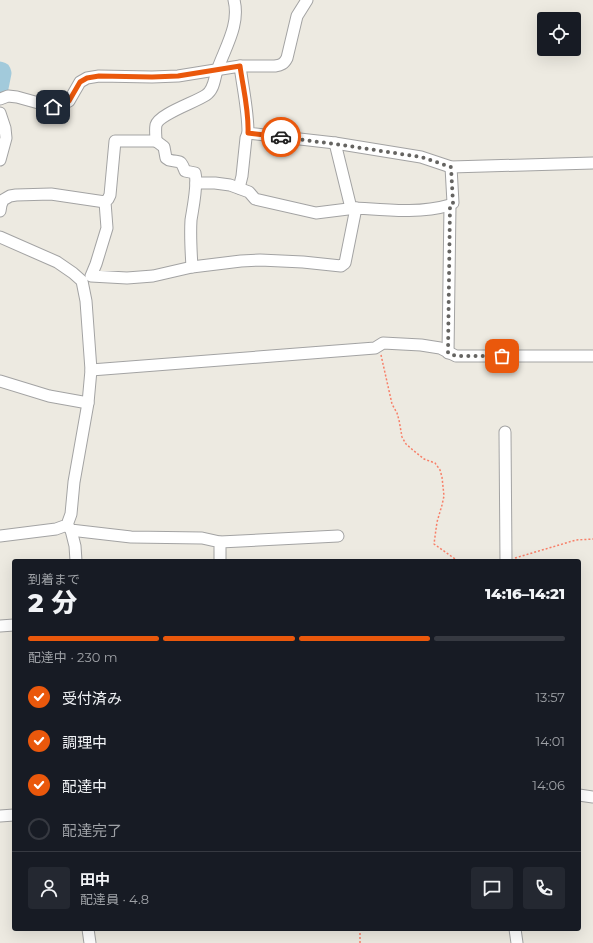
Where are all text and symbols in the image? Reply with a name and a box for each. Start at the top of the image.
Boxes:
map controls [537,12,581,56]
button: locate [537,12,581,56]
pin [36,90,70,124]
icon: home [42,96,64,118]
courier [261,117,301,157]
icon: car [270,126,292,148]
pin [485,339,519,373]
icon: bag [491,345,513,367]
text: 到着まで [28,571,80,587]
text: 14:16–14:21 [485,584,565,603]
text: 2 分 [28,587,77,619]
text: 配達中 · 230 m [28,649,118,665]
icon: check [28,686,50,708]
text: 受付済み [62,689,122,708]
text: 13:57 [535,689,565,705]
icon: check [28,730,50,752]
text: 調理中 [62,733,107,752]
text: 14:01 [536,733,565,749]
icon: check [28,774,50,796]
text: 配達中 [62,777,107,796]
text: 14:06 [532,777,565,793]
text: 配達完了 [62,821,122,840]
button: person [28,867,70,909]
button: chat [471,867,513,909]
button: phone [523,867,565,909]
text: 田中 [80,870,110,889]
text: 配達員 · 4.8 [80,891,149,907]

